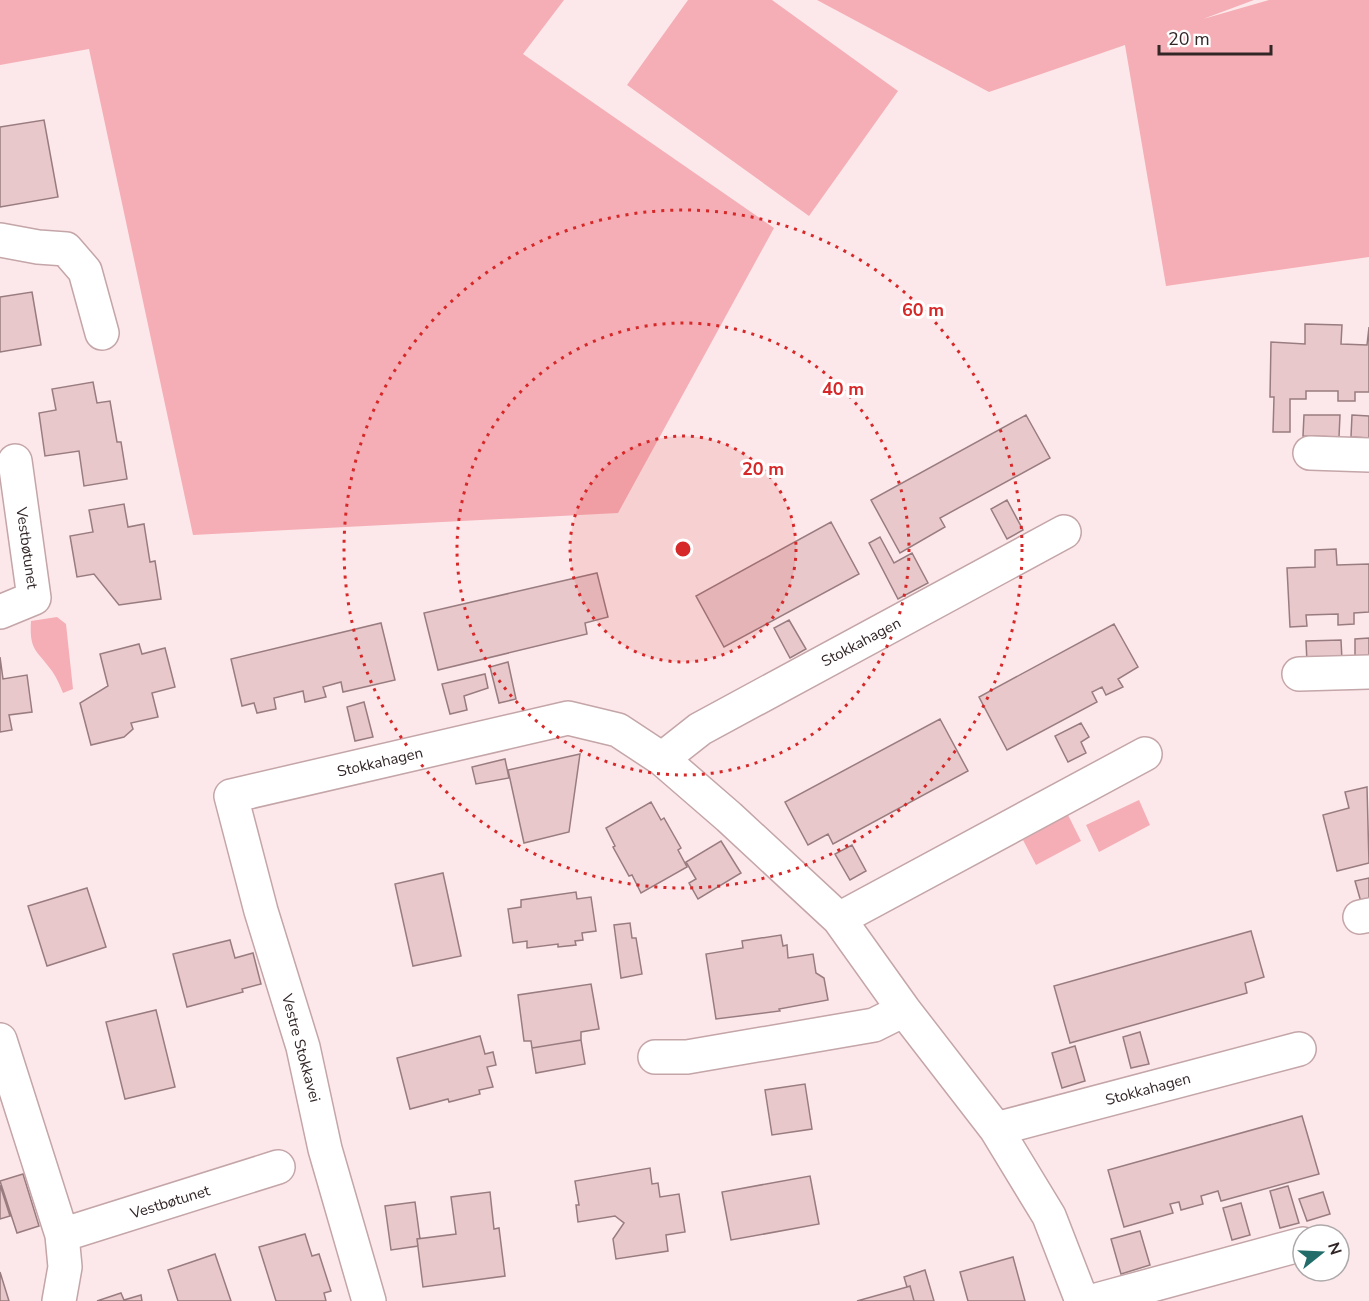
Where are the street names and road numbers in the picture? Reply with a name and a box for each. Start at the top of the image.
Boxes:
street label: Vestbøtunet [11,505,43,591]
street label: Stokkahagen [818,613,904,671]
street label: Stokkahagen [335,742,425,782]
street label: Vestre Stokkavei [277,991,325,1104]
street label: Stokkahagen [1103,1068,1193,1110]
street label: Vestbøtunet [127,1180,213,1224]

